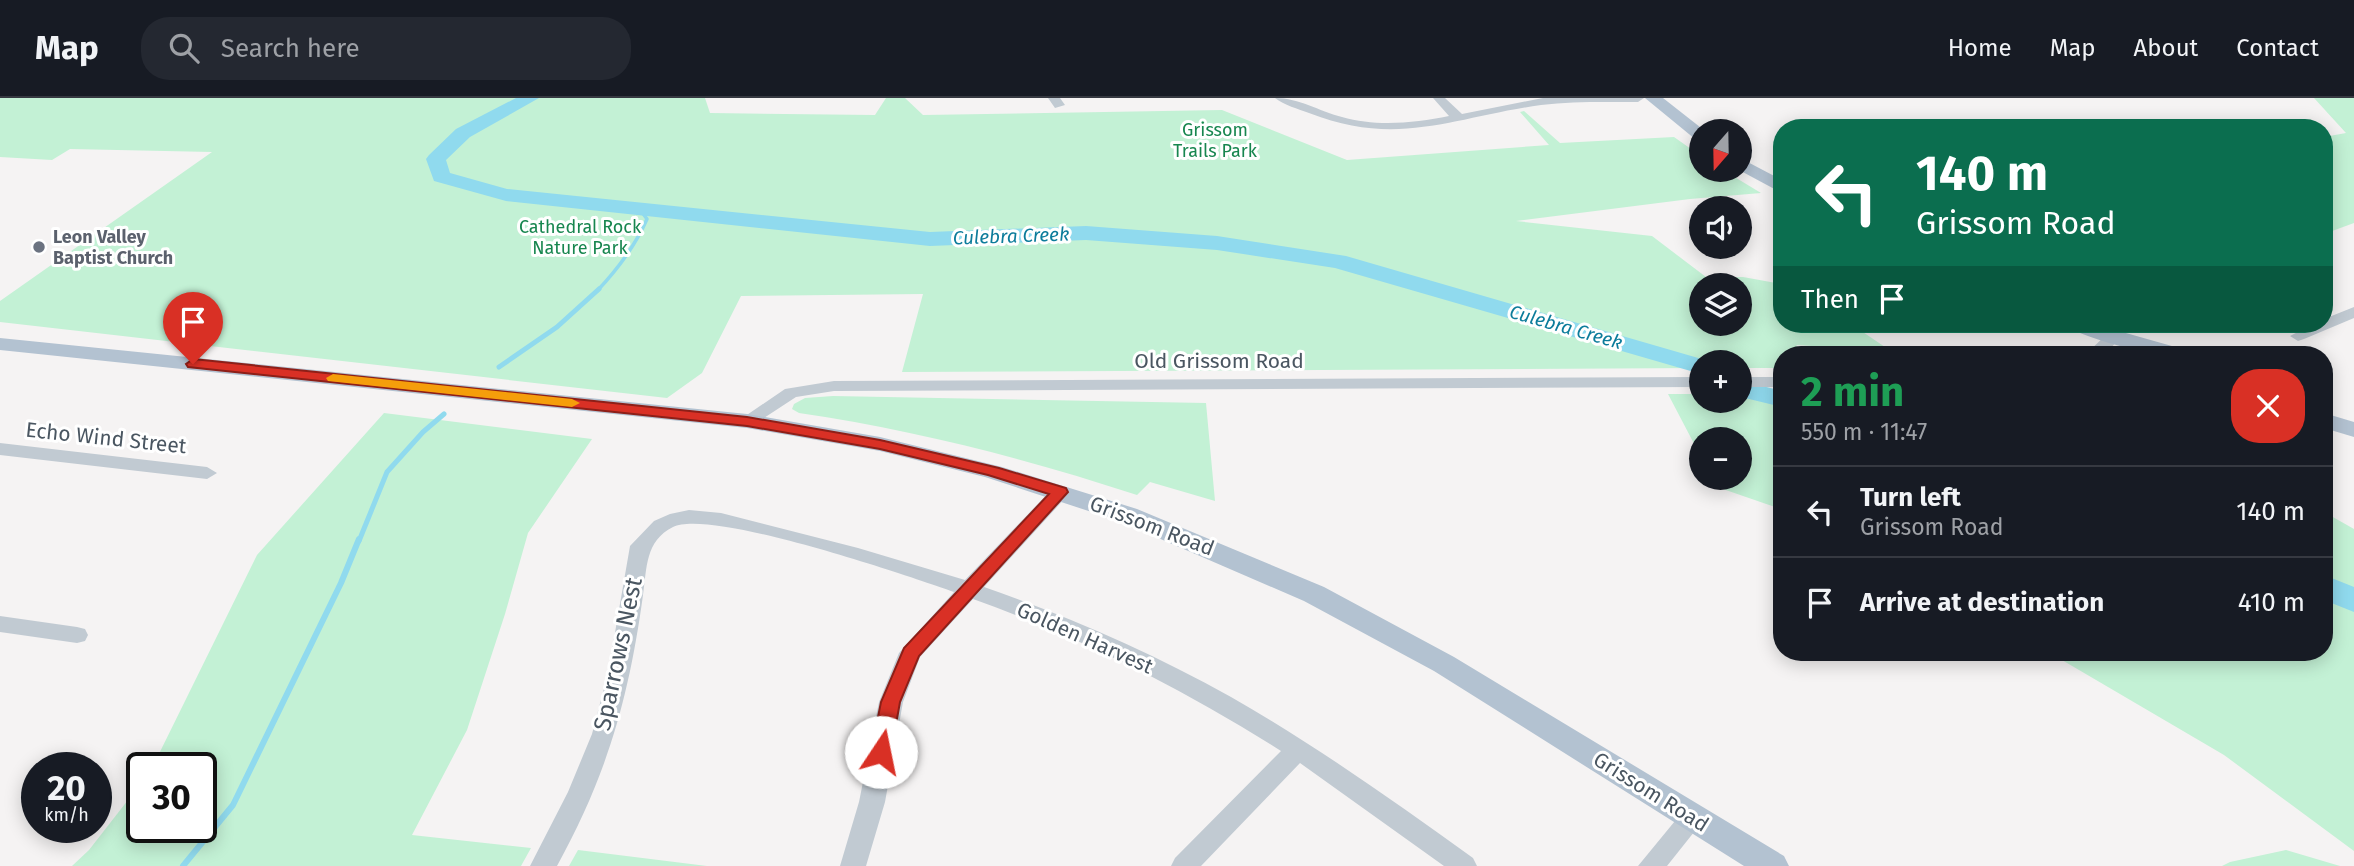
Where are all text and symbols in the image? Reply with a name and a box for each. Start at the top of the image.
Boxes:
search box [141,17,631,80]
text: Map [35,28,99,68]
icon: search [165,29,203,67]
text: Search here [221,33,360,64]
text: Home [1948,34,2012,62]
text: Map [2050,34,2096,62]
text: About [2134,34,2198,62]
text: Contact [2236,34,2319,62]
park label: Grissom Trails Park [1173,119,1258,162]
north arrow [1689,119,1752,182]
map controls [1689,119,1752,490]
text: 140 m [1916,144,2048,203]
icon: left [1801,147,1892,238]
button: sound [1689,196,1752,259]
text: Grissom Road [1916,204,2116,242]
park label: Cathedral Rock Nature Park [519,216,642,259]
water label: Culebra Creek [952,222,1070,250]
place label: Leon Valley Baptist Church [53,226,173,269]
marker: Leon Valley Baptist Church [31,239,47,255]
button: layers [1689,273,1752,336]
icon: arrive [1873,280,1911,318]
text: Then [1801,284,1859,315]
pin [163,292,223,364]
water label: Culebra Creek [1507,300,1625,354]
icon: arrive [174,303,212,341]
street label: Old Grissom Road [1134,348,1304,374]
button: + [1689,350,1752,413]
text: 2 min [1801,367,1904,417]
button: close [2231,369,2305,443]
street label: Echo Wind Street [24,417,188,459]
text: 550 m · 11:47 [1801,418,1927,446]
button: − [1689,427,1752,490]
text: Turn left [1860,482,1961,513]
street label: Grissom Road [1086,490,1218,562]
icon: left [1801,493,1839,531]
text: 140 m [2236,496,2305,527]
text: Grissom Road [1860,513,2003,541]
street label: Sparrows Nest [588,574,648,733]
icon: arrive [1801,584,1839,622]
text: Arrive at destination [1860,587,2104,618]
text: 410 m [2238,587,2305,618]
street label: Golden Harvest [1013,596,1158,680]
position arrow [844,715,918,789]
street label: Grissom Road [1589,746,1713,838]
speed limit sign: 30 [126,752,217,843]
text: 20 [47,767,86,809]
text: km/h [44,804,89,826]

